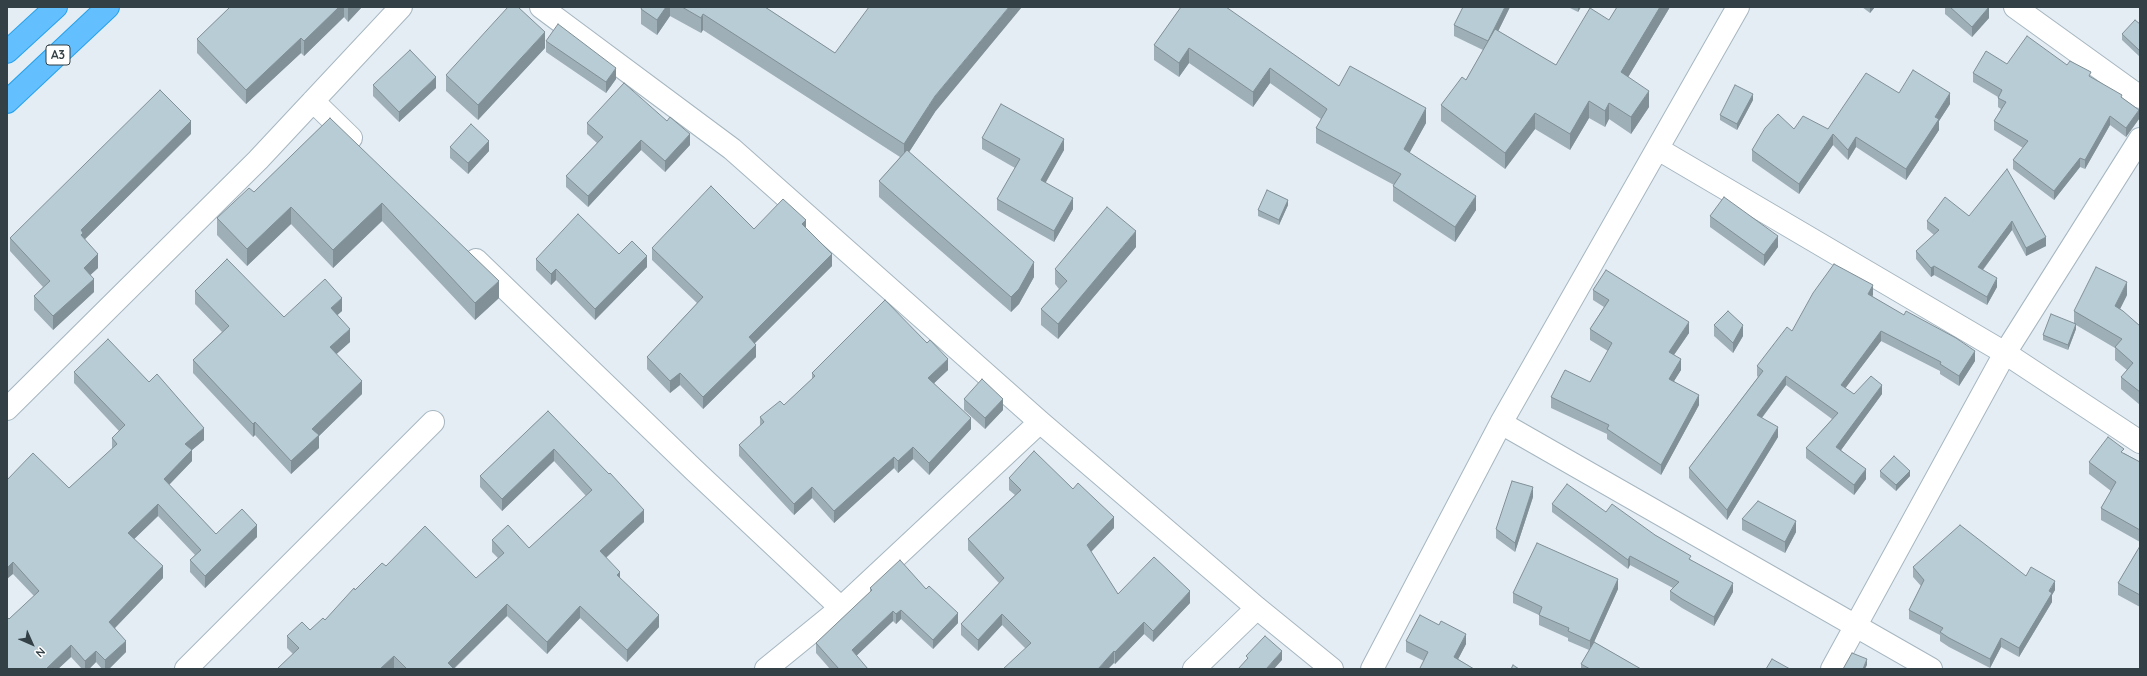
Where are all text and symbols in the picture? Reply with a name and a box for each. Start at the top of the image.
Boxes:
road number: A3 [46,45,70,65]
north arrow [12,624,52,664]
text: N [33,645,48,660]

